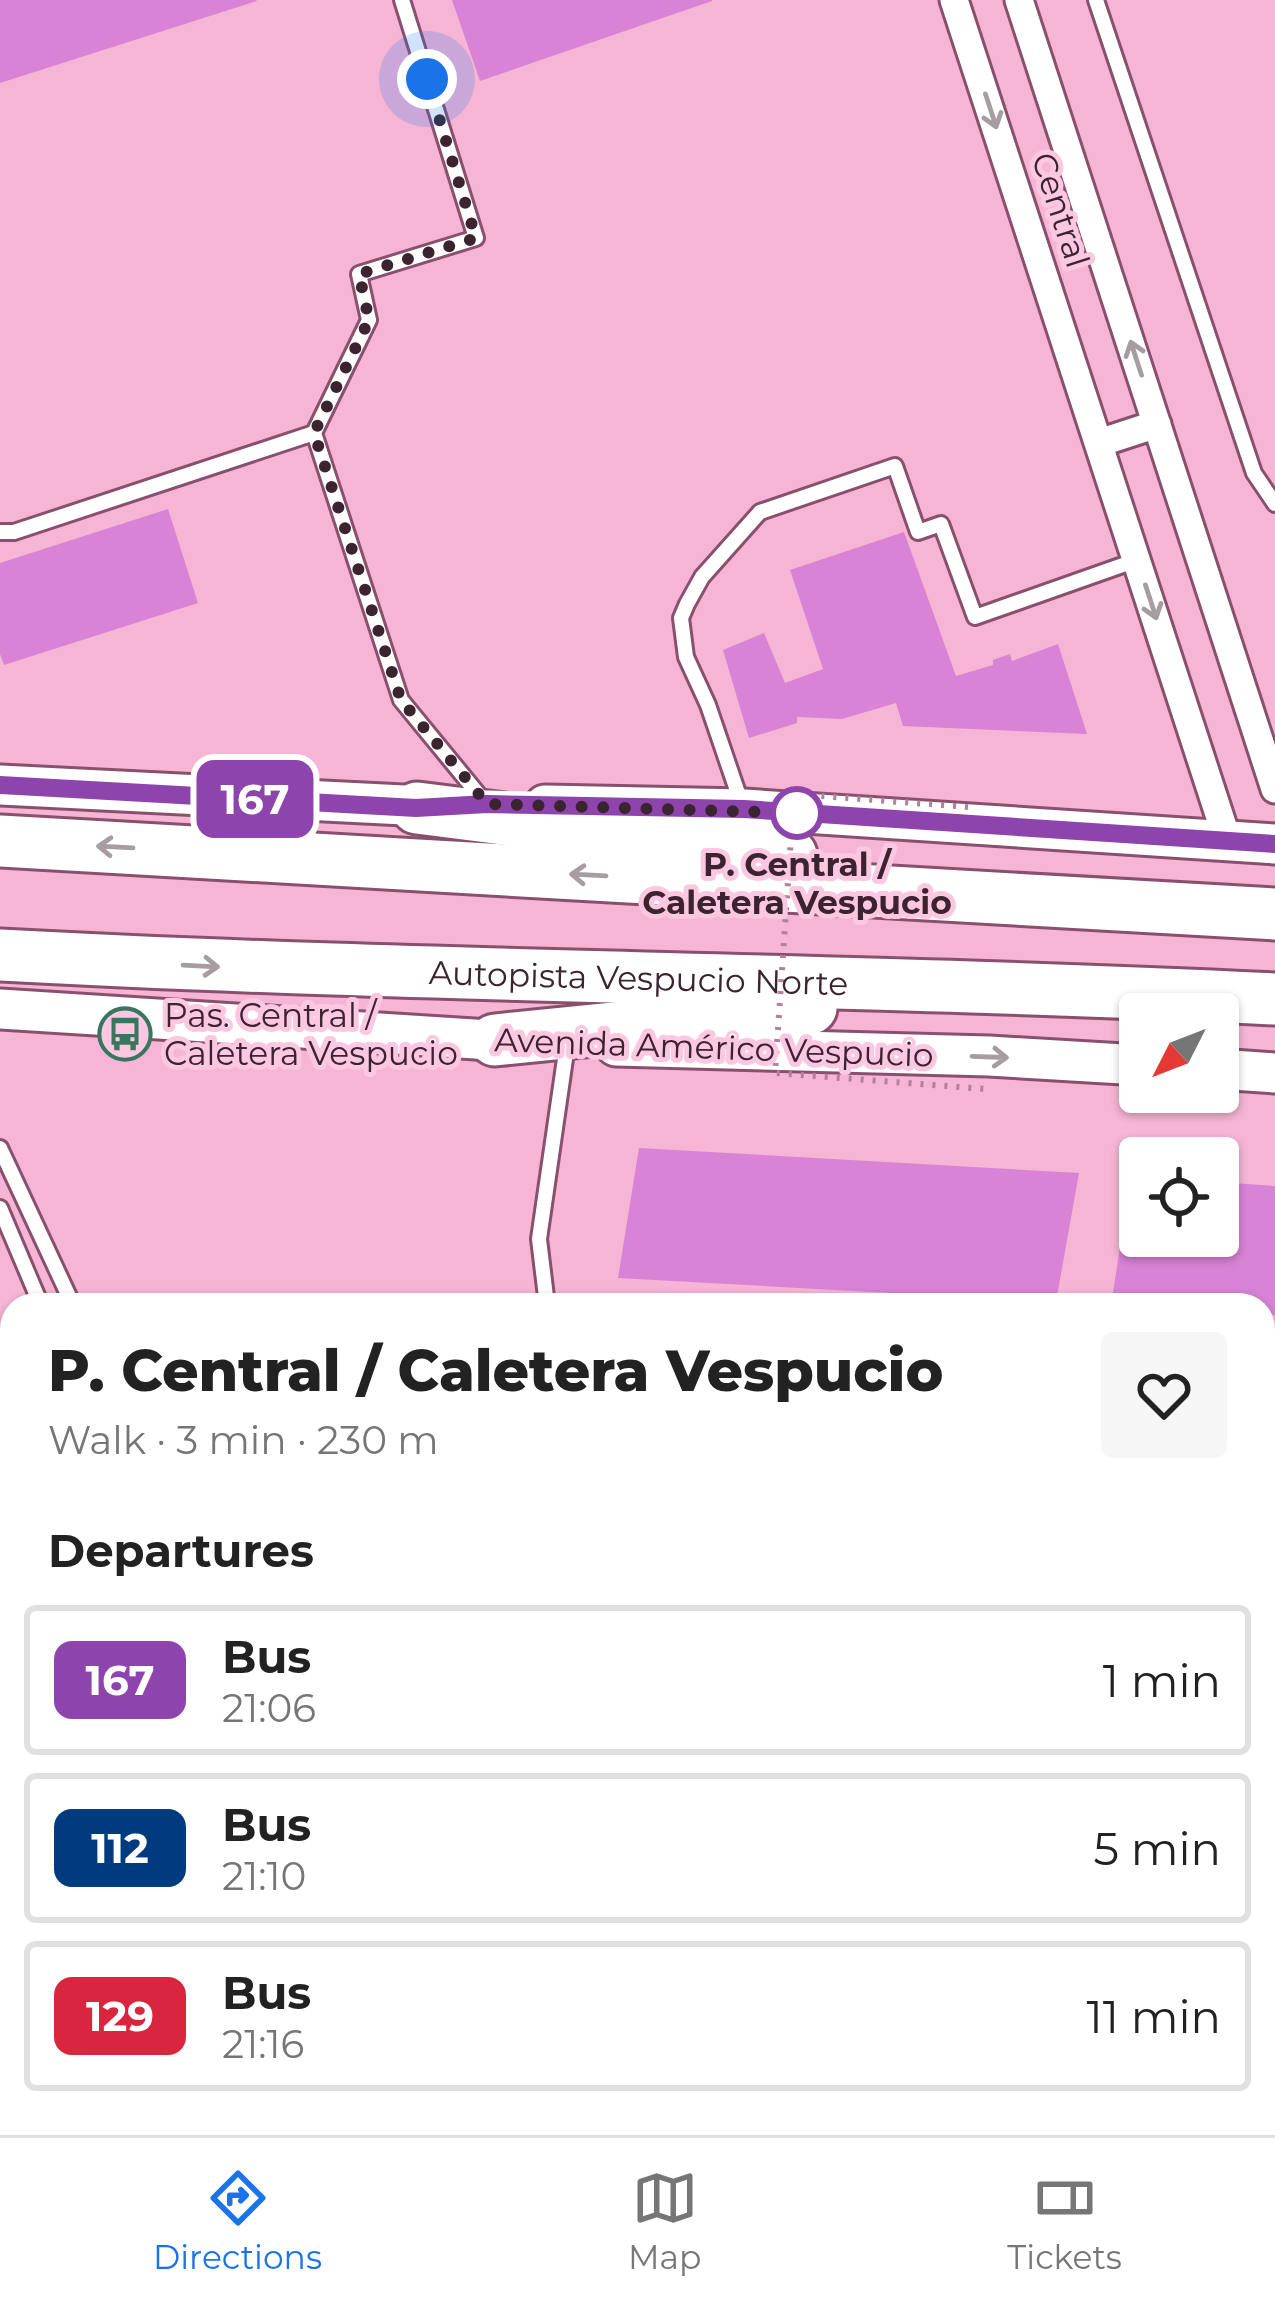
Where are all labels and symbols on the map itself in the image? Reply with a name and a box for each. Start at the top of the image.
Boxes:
your location [397,49,457,109]
one-way arrow [981,91,1003,129]
street label: Central [1024,147,1098,273]
one-way arrow [1123,340,1145,378]
one-way arrow [1141,582,1163,620]
line badge: 167 [186,760,324,838]
marker: P. Central / Caletera Vespucio [772,788,822,838]
one-way arrow [96,836,135,859]
place label: P. Central / Caletera Vespucio [642,844,952,922]
one-way arrow [569,863,608,886]
street label: Autopista Vespucio Norte [428,952,849,1003]
one-way arrow [181,955,220,978]
north arrow [1119,993,1239,1113]
place label: Pas. Central / Caletera Vespucio [164,995,458,1073]
bus stop icon: Pas. Central / Caletera Vespucio [97,1006,153,1062]
street label: Avenida Américo Vespucio [494,1019,934,1075]
one-way arrow [970,1046,1009,1069]

